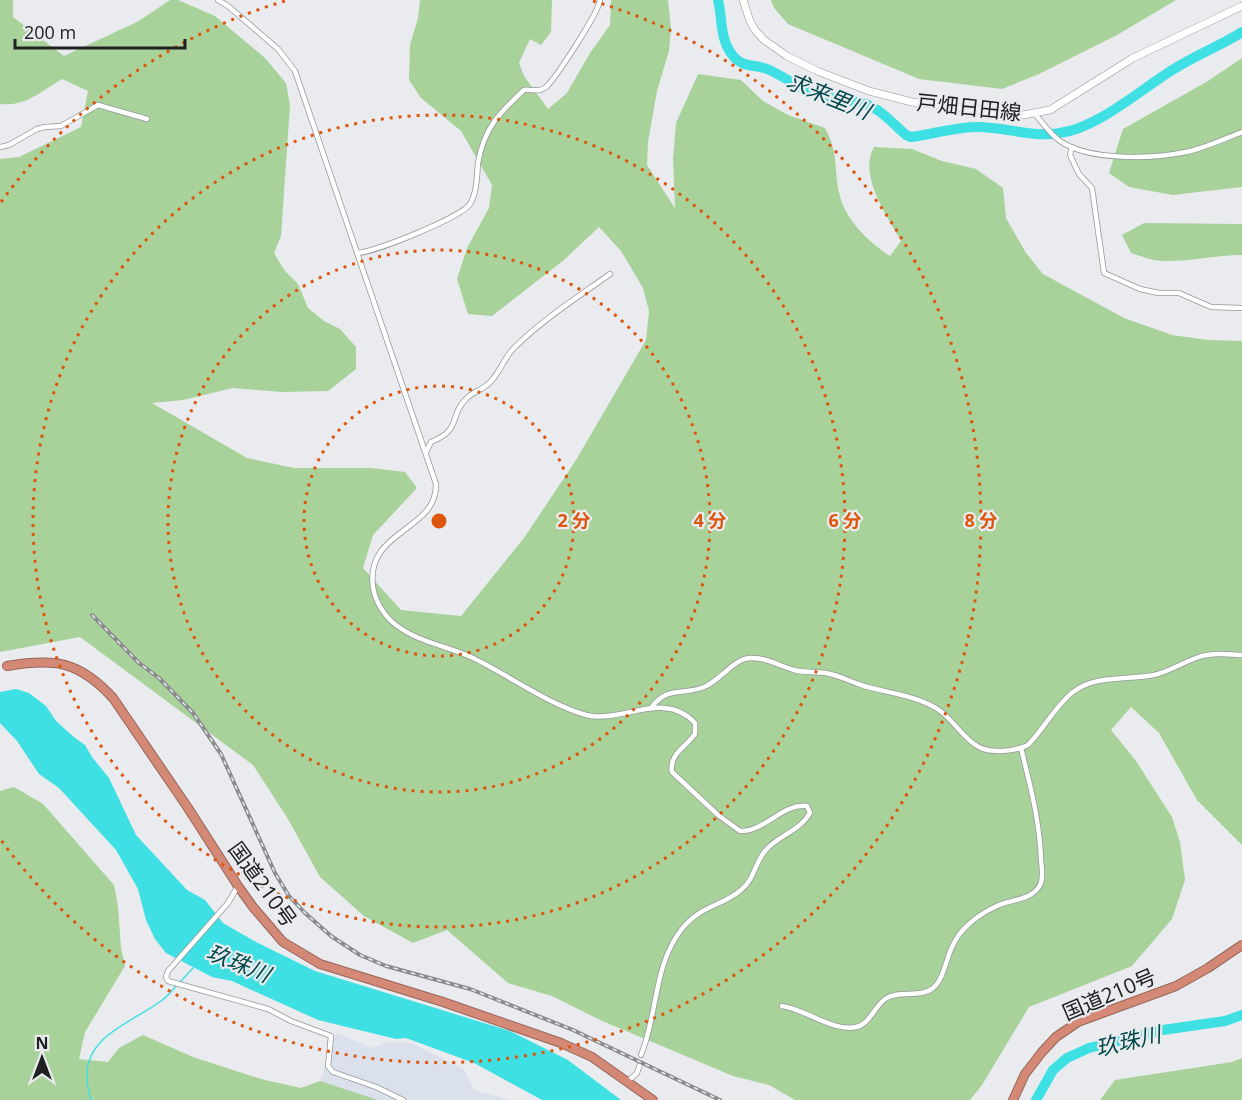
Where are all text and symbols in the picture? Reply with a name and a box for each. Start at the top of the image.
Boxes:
scale bar [15,12,184,50]
text: 200 m [24,20,76,44]
water label: 求来里川 [783,65,877,126]
street label: 戸畑日田線 [915,88,1023,126]
text: 2 分 [558,508,590,532]
text: 4 分 [694,508,726,532]
text: 6 分 [829,508,861,532]
text: 8 分 [965,508,997,532]
centre of rings [429,511,449,531]
street label: 国道210号 [223,836,303,932]
water label: 玖珠川 [203,936,277,989]
street label: 国道210号 [1058,962,1160,1026]
water label: 玖珠川 [1092,1018,1165,1062]
north arrow [12,1028,72,1088]
text: N [35,1032,49,1054]

